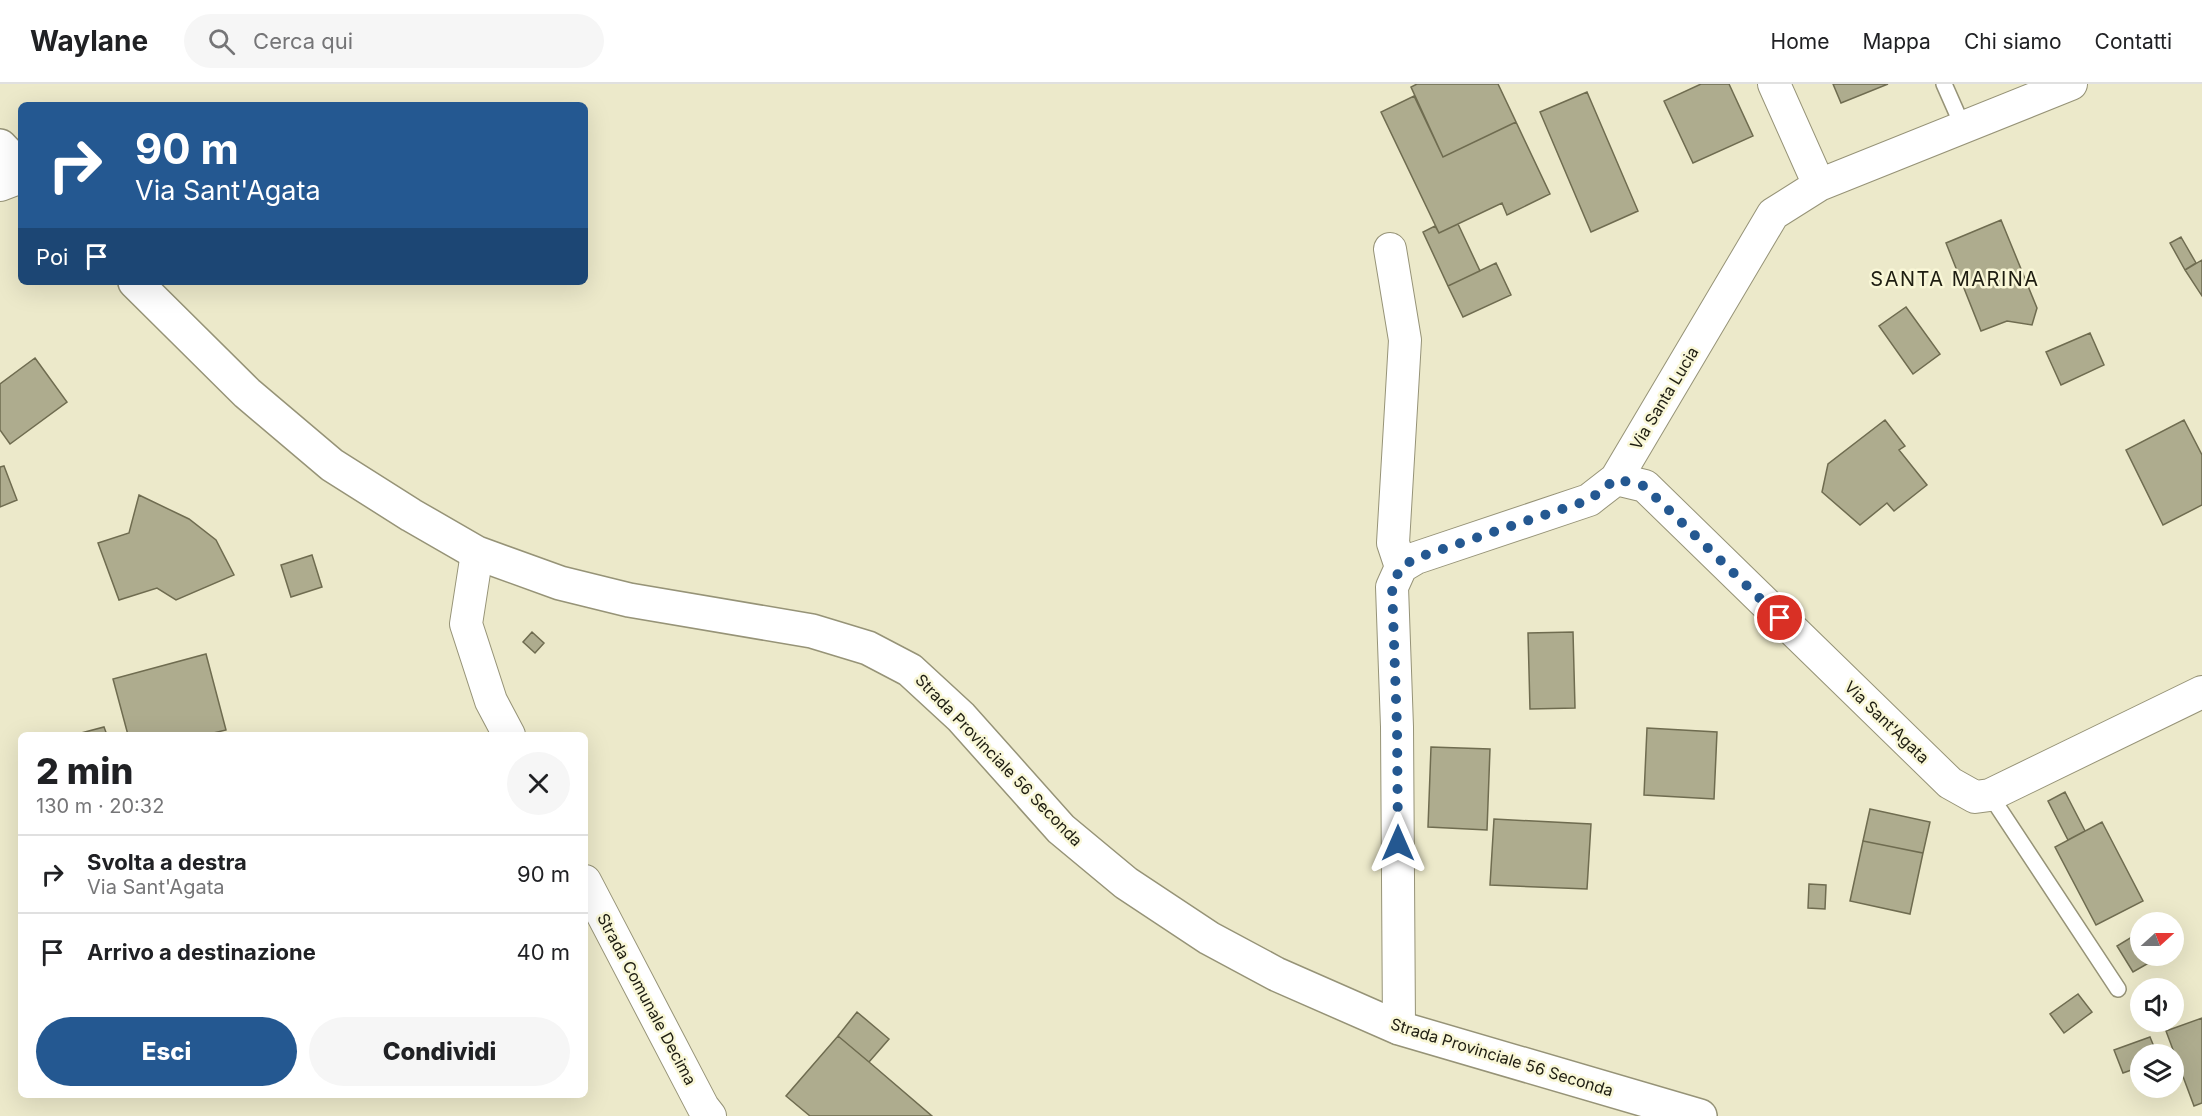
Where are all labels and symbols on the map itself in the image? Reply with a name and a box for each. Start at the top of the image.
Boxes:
district label: SANTA MARINA [1870,267,2040,291]
street label: Via Santa Lucia [1625,343,1703,453]
pin [1754,592,1805,643]
street label: Strada Provinciale 56 Seconda [911,670,1087,850]
street label: Via Sant'Agata [1840,677,1934,767]
position arrow [1366,811,1430,875]
street label: Strada Comunale Decima [593,910,701,1088]
north arrow [2130,912,2184,966]
street label: Strada Provinciale 56 Seconda [1388,1014,1616,1100]

